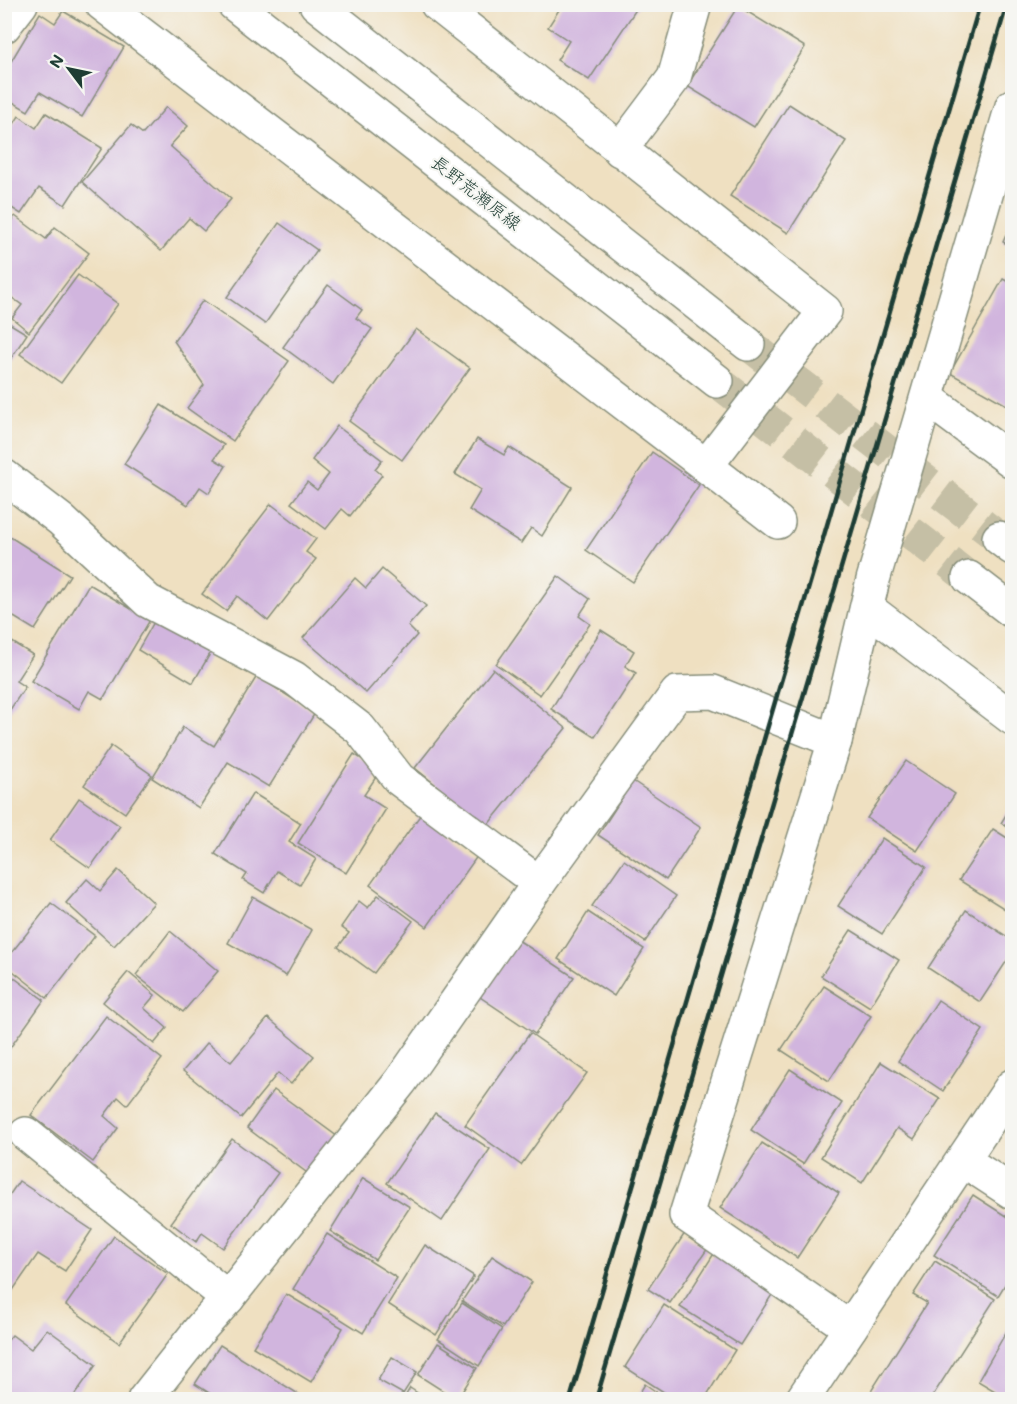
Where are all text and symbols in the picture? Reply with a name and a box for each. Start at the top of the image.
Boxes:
north arrow [39,39,99,99]
text: N [44,50,68,72]
street label: 長野荒瀬原線 [427,150,527,235]

